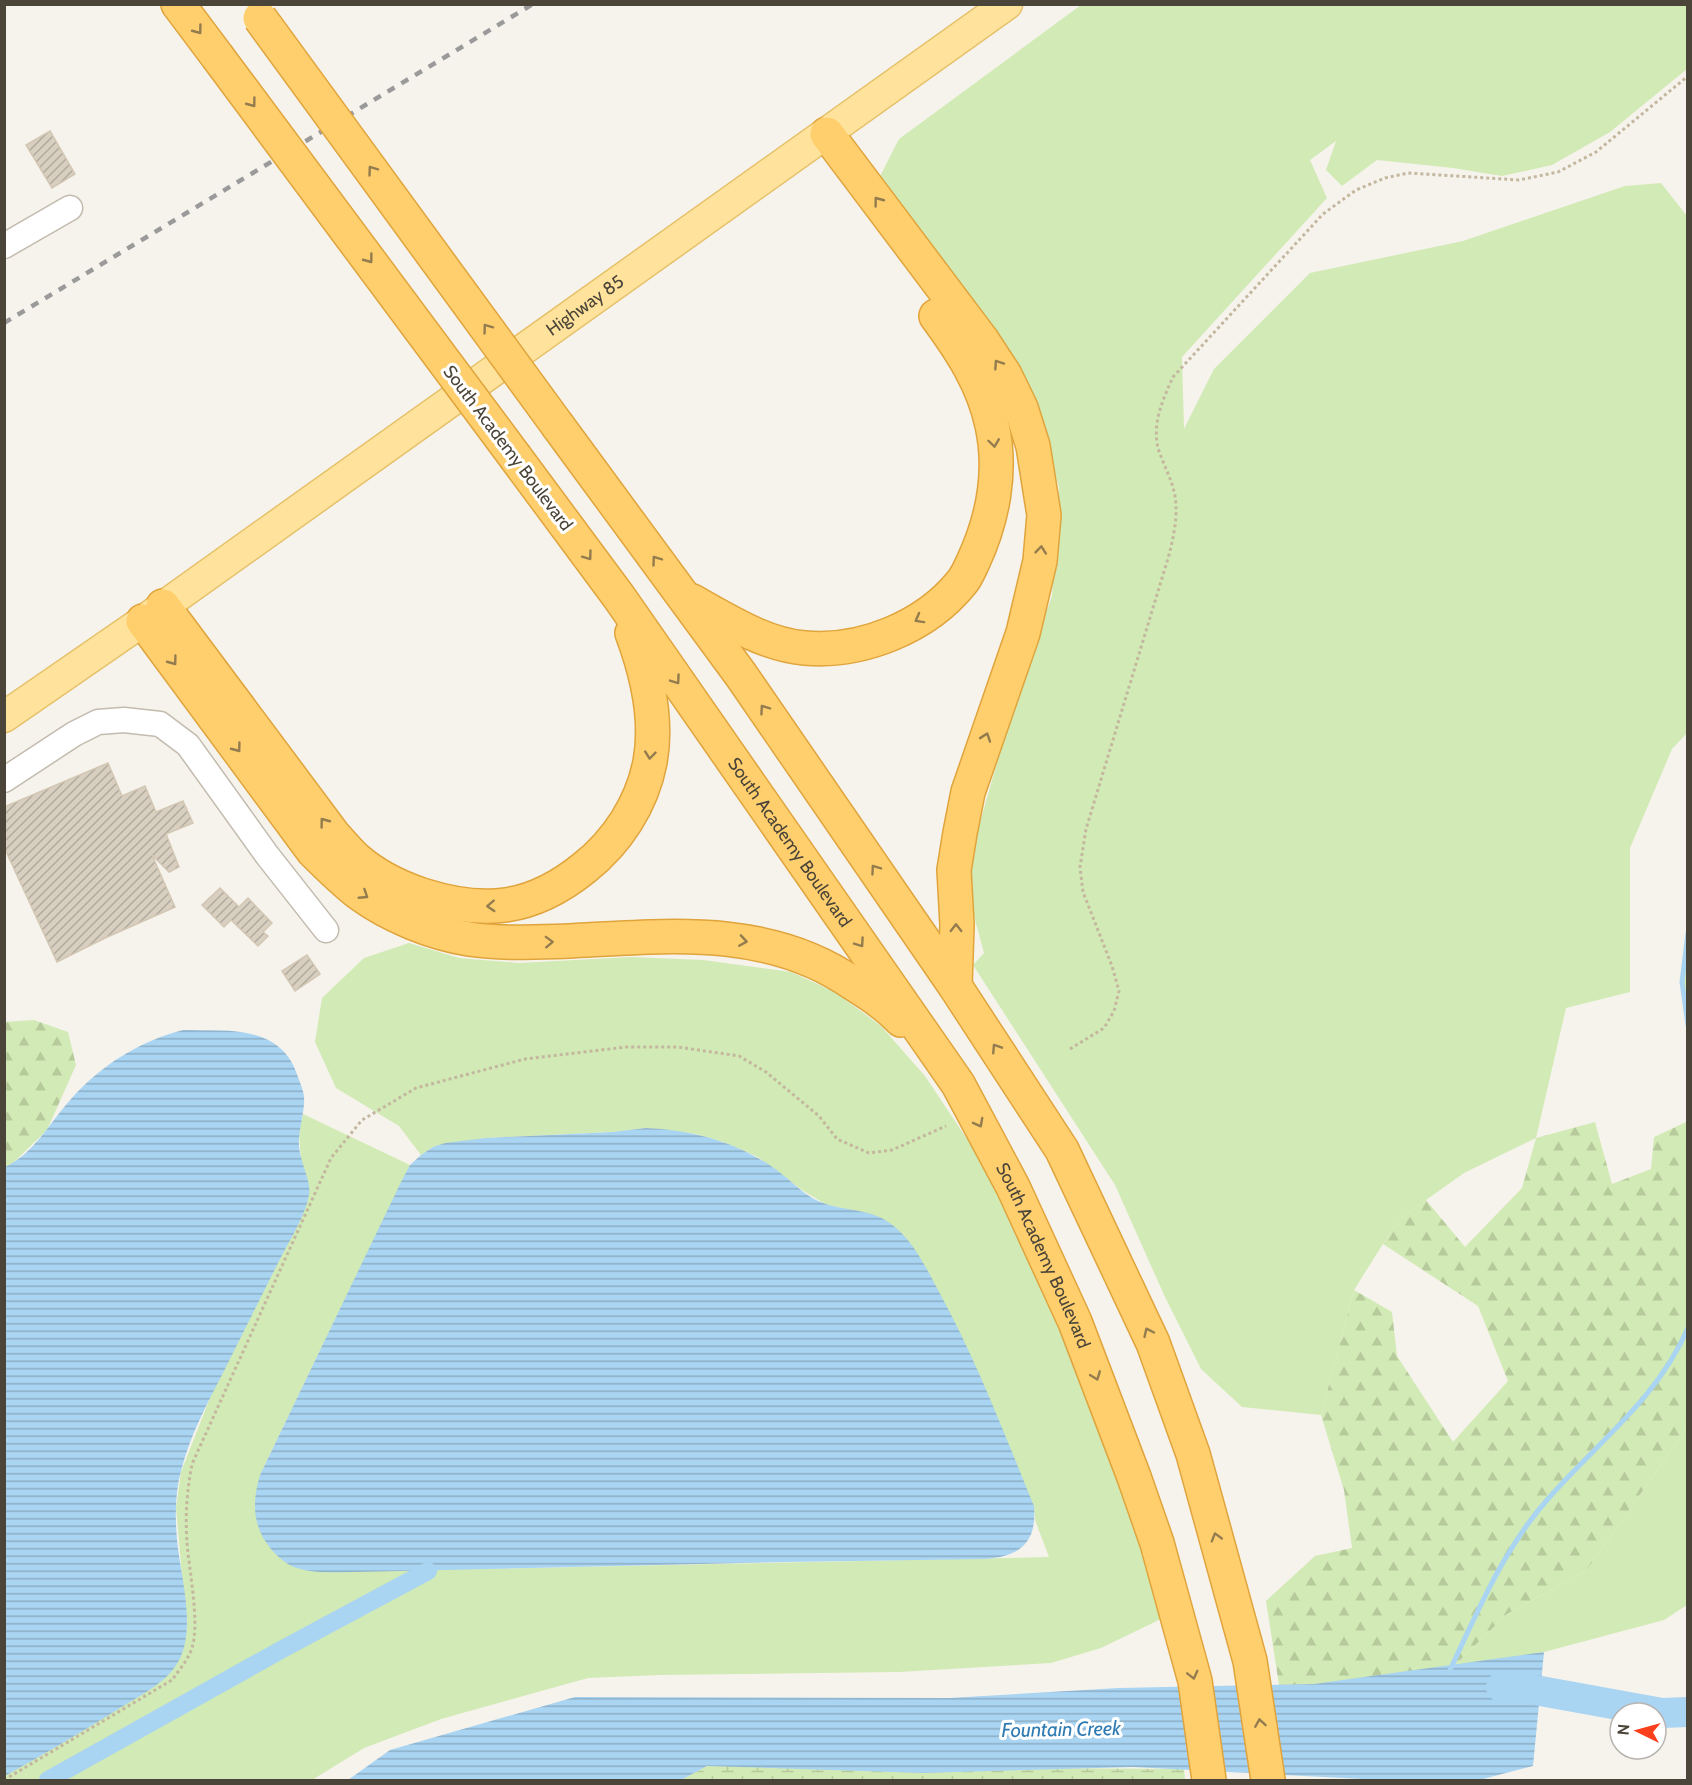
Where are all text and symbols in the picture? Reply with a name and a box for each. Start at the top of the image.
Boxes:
one-way arrow [191,23,202,34]
one-way arrow [245,96,256,107]
one-way arrow [368,166,379,177]
one-way arrow [874,197,885,208]
one-way arrow [361,253,372,264]
street label: Highway 85 [542,270,628,341]
one-way arrow [483,324,494,335]
one-way arrow [994,360,1005,371]
street label: South Academy Boulevard [439,361,577,535]
one-way arrow [988,439,1000,448]
one-way arrow [1034,546,1047,555]
one-way arrow [581,549,592,560]
one-way arrow [652,555,663,566]
one-way arrow [915,612,925,623]
one-way arrow [166,654,177,665]
one-way arrow [669,673,680,684]
one-way arrow [760,704,771,715]
one-way arrow [979,732,992,743]
one-way arrow [230,741,241,752]
one-way arrow [644,751,656,760]
street label: South Academy Boulevard [723,753,856,931]
one-way arrow [320,817,331,828]
one-way arrow [871,865,882,876]
one-way arrow [357,888,368,899]
one-way arrow [486,900,495,913]
one-way arrow [950,923,962,932]
one-way arrow [544,935,553,948]
one-way arrow [739,935,748,947]
one-way arrow [853,936,864,947]
one-way arrow [991,1044,1003,1054]
one-way arrow [972,1116,983,1127]
street label: South Academy Boulevard [991,1159,1095,1351]
one-way arrow [1143,1328,1155,1339]
one-way arrow [1088,1370,1101,1381]
one-way arrow [1211,1532,1223,1543]
one-way arrow [1185,1669,1198,1679]
north arrow [1608,1701,1668,1761]
water label: Fountain Creek [1001,1716,1122,1742]
one-way arrow [1254,1718,1266,1727]
text: N [1614,1723,1634,1736]

